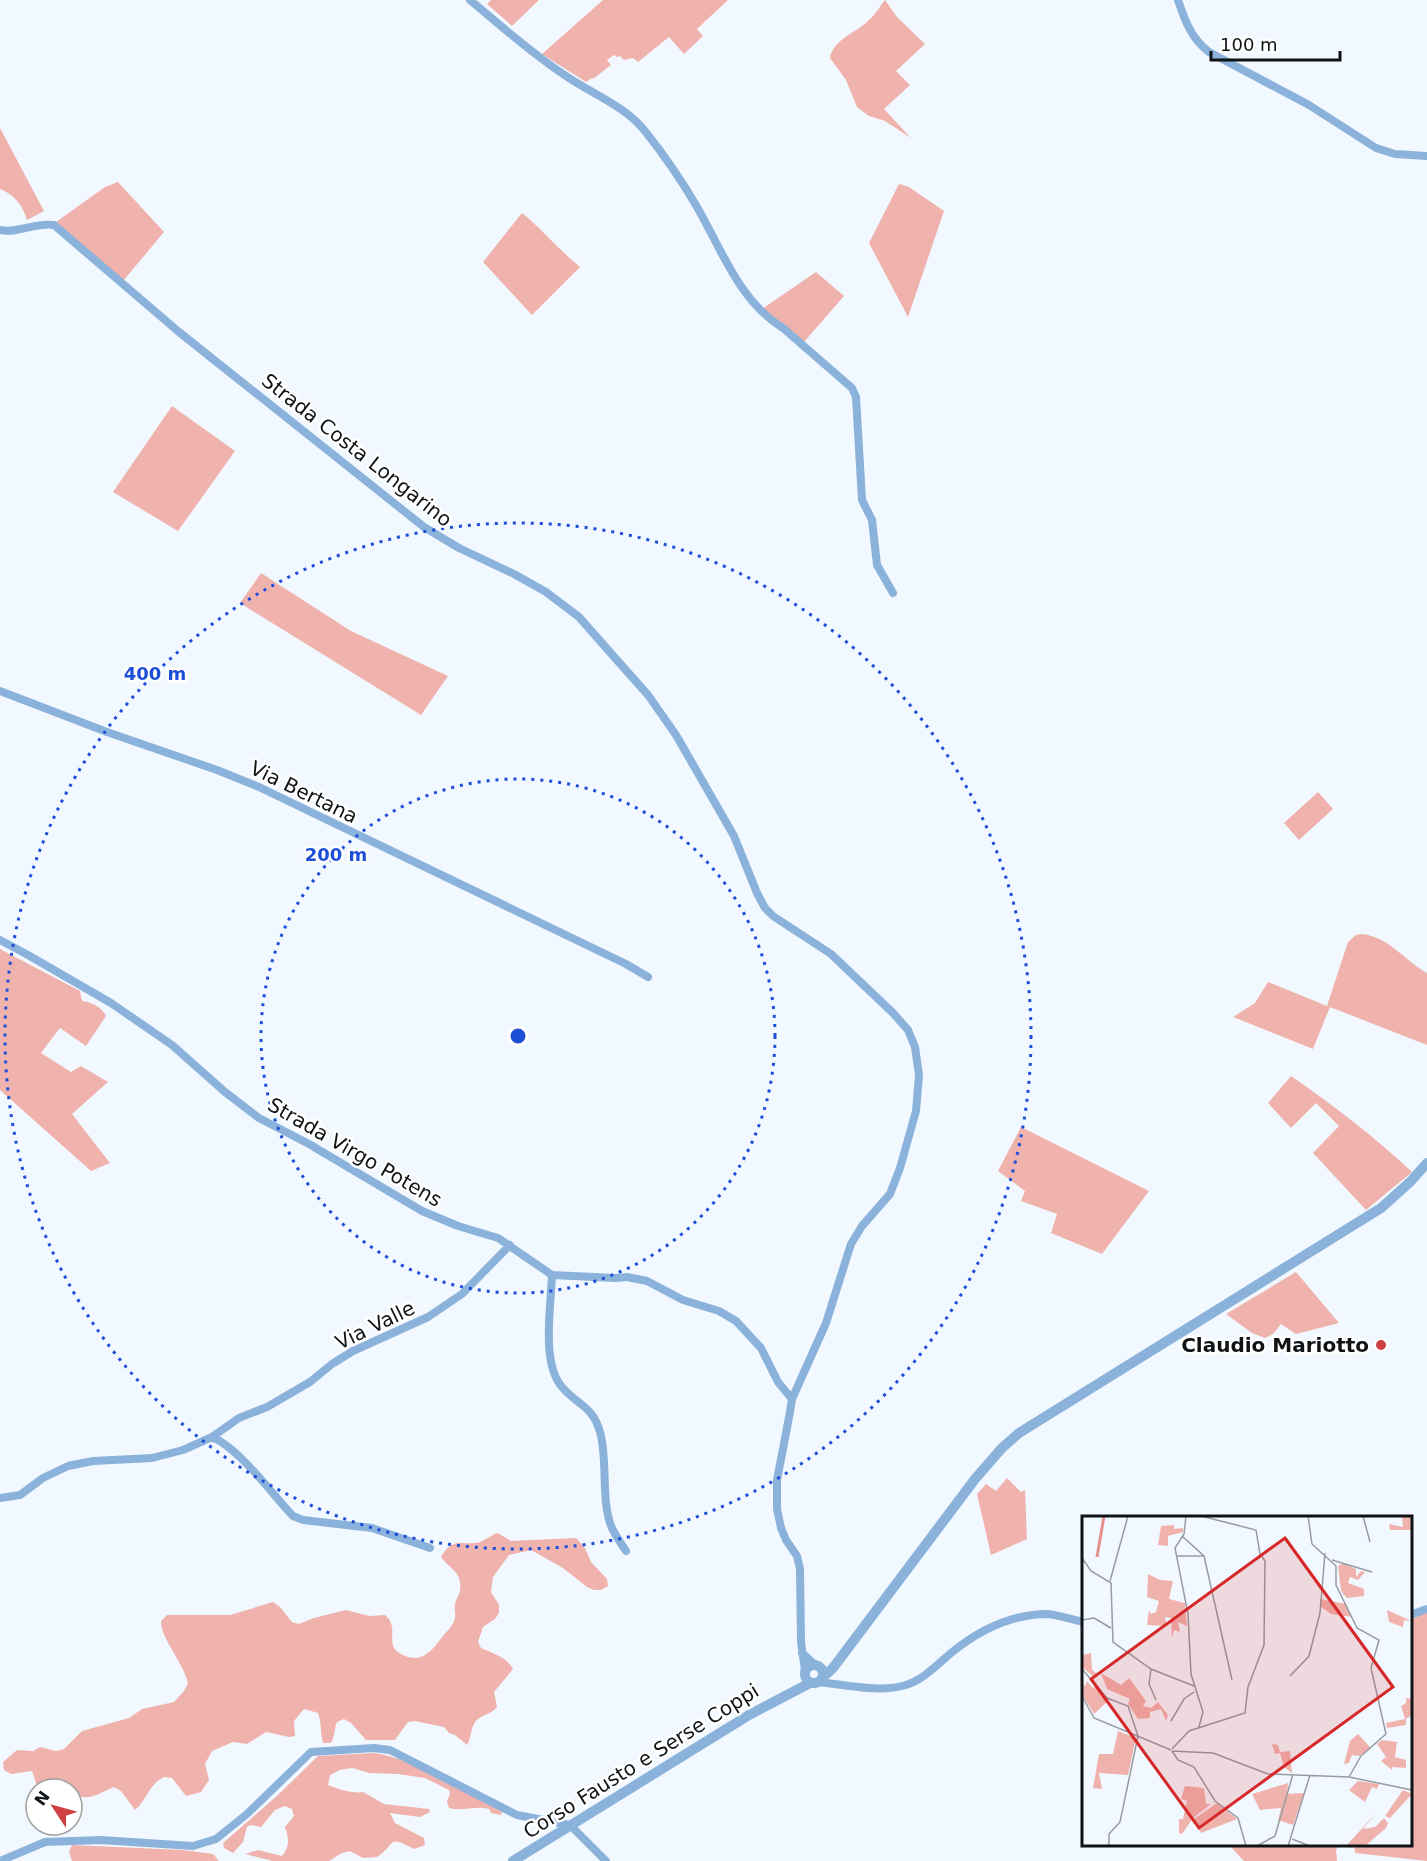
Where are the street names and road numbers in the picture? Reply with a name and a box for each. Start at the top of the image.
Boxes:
street label: Strada Costa Longarino [257,368,457,532]
street label: Via Bertana [246,756,362,828]
street label: Strada Virgo Potens [264,1092,446,1212]
street label: Via Valle [331,1296,419,1354]
street label: Corso Fausto e Serse Coppi [519,1678,763,1844]

